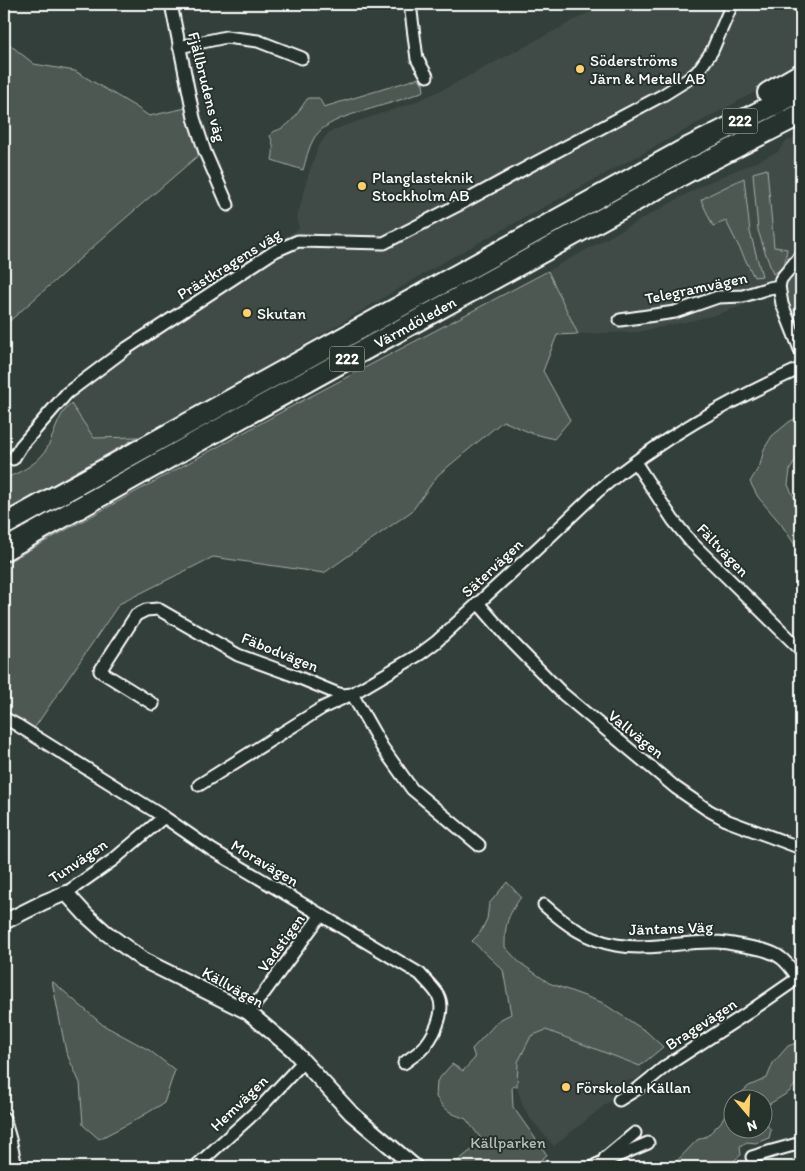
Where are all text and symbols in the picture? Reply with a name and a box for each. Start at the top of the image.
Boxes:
street label: Fjällbrudens väg [184,30,230,145]
place label: Söderströms Järn & Metall AB [590,51,706,88]
marker: Söderströms Järn & Metall AB [574,63,586,75]
road number: 222 [722,108,758,134]
place label: Planglasteknik Stockholm AB [372,168,474,205]
marker: Planglasteknik Stockholm AB [356,180,368,192]
street label: Prästkragens väg [173,224,285,304]
street label: Telegramvägen [643,268,749,308]
street label: Värmdöleden [371,292,459,352]
place label: Skutan [257,304,306,323]
marker: Skutan [241,307,253,319]
road number: 222 [330,346,364,372]
street label: Fältvägen [693,519,753,581]
street label: Sätervägen [457,534,527,601]
street label: Fäbodvägen [239,628,322,676]
street label: Vallvägen [604,706,668,763]
street label: Tunvägen [45,835,111,887]
street label: Moravägen [228,835,302,891]
street label: Vadstigen [253,910,309,976]
street label: Jäntans Väg [629,917,714,939]
street label: Källvägen [199,962,268,1012]
street label: Bragevägen [662,994,741,1054]
street label: Hemvägen [206,1071,272,1135]
place label: Förskolan Källan [576,1078,691,1097]
marker: Förskolan Källan [560,1081,572,1093]
north arrow [722,1088,772,1138]
text: N [745,1116,759,1135]
park label: Källparken [470,1133,546,1152]

